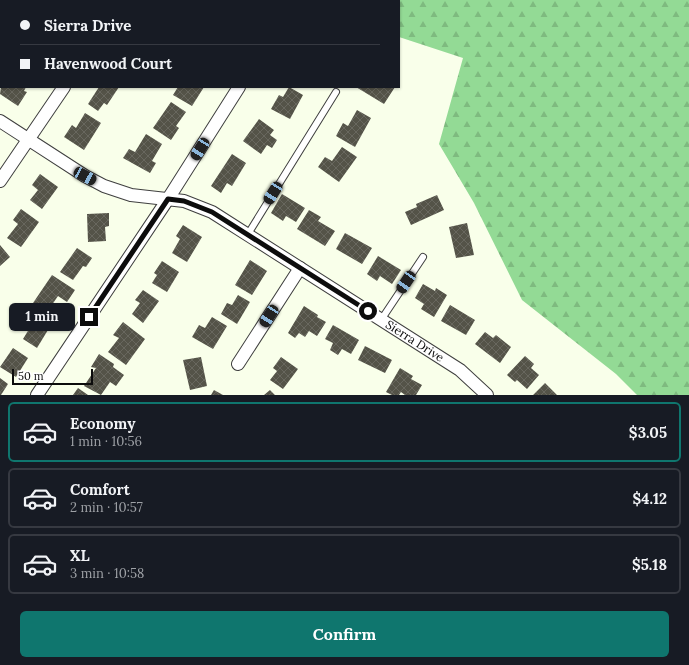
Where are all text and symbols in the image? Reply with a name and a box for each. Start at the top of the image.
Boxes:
text: Sierra Drive [44,16,131,35]
text: Havenwood Court [44,54,172,73]
car [189,136,211,162]
car [72,165,98,187]
car [262,180,284,206]
car [394,269,418,295]
route start [359,302,377,320]
callout: 1 min [9,303,75,331]
car [257,303,281,329]
text: 1 min [25,308,59,325]
route end [80,308,98,326]
street label: Sierra Drive [383,317,447,365]
scale bar [12,367,93,386]
text: 50 m [18,369,44,383]
icon: car [22,414,58,450]
text: Economy [70,414,135,433]
text: $3.05 [629,423,667,442]
text: 1 min · 10:56 [70,433,142,450]
icon: car [22,480,58,516]
text: Comfort [70,480,130,499]
text: $4.12 [632,489,667,508]
text: 2 min · 10:57 [70,499,143,516]
icon: car [22,546,58,582]
text: XL [70,546,90,565]
text: $5.18 [632,555,667,574]
text: 3 min · 10:58 [70,565,144,582]
button: Confirm [20,611,669,657]

